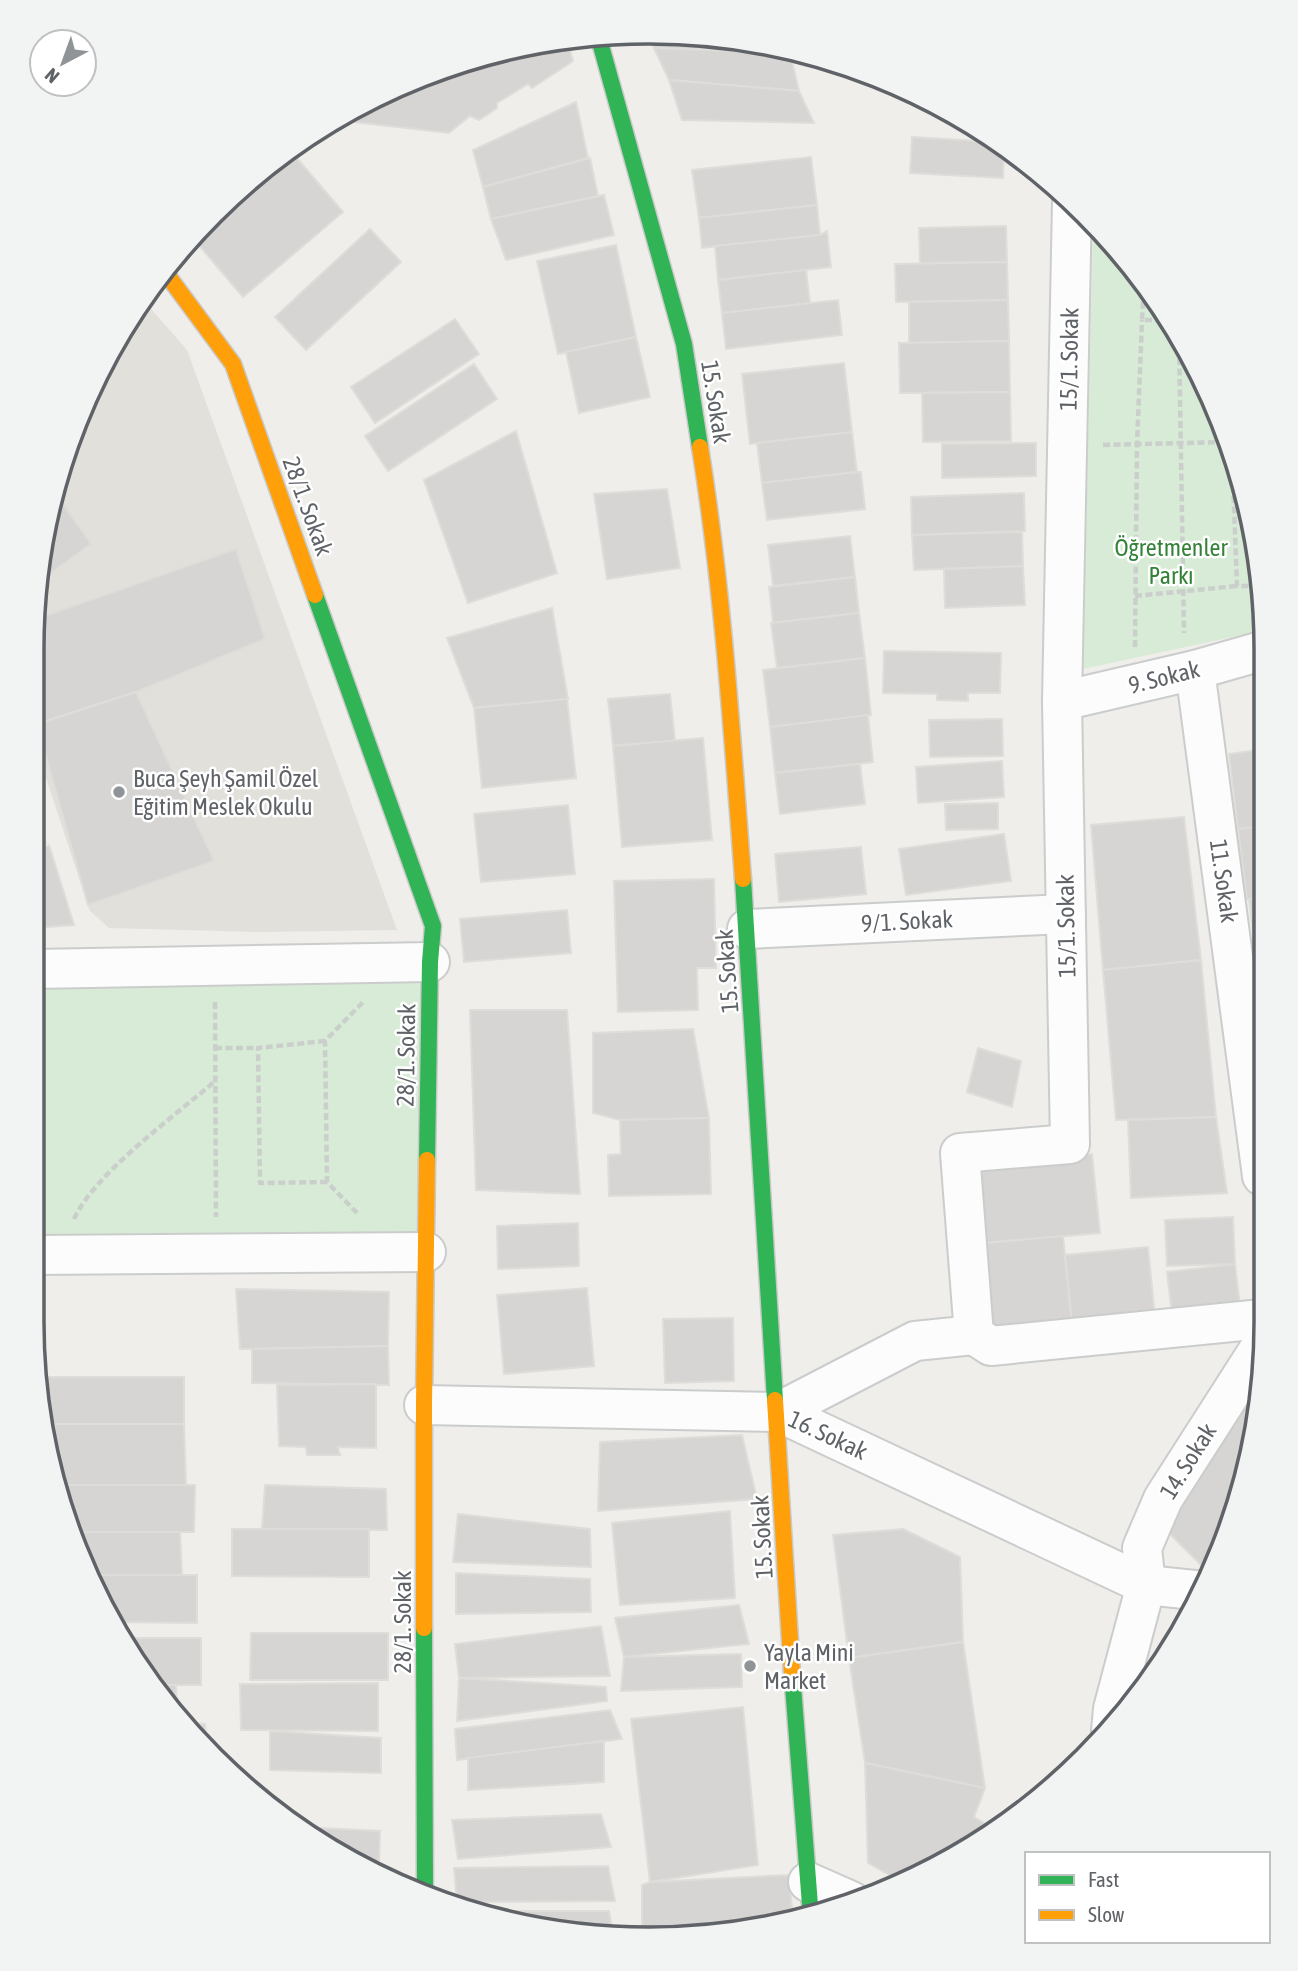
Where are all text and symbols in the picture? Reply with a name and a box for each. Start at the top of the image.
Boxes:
north arrow [28,28,98,98]
text: N [40,64,63,88]
street label: 15/1. Sokak [1055,307,1083,411]
street label: 15. Sokak [696,359,736,446]
street label: 28/1. Sokak [278,453,338,559]
park label: Öğretmenler Parkı [1114,534,1228,589]
street label: 9. Sokak [1126,655,1203,699]
place label: Buca Şeyh Şamil Özel Eğitim Meslek Okulu [133,765,319,820]
marker: Buca Şeyh Şamil Özel Eğitim Meslek Okulu [111,784,127,800]
street label: 11. Sokak [1205,838,1243,925]
street label: 15/1. Sokak [1052,874,1080,978]
street label: 9/1. Sokak [860,905,954,937]
street label: 15. Sokak [711,928,743,1014]
street label: 28/1. Sokak [392,1003,420,1107]
street label: 16. Sokak [784,1405,872,1465]
street label: 14. Sokak [1154,1418,1222,1504]
street label: 15. Sokak [746,1494,778,1580]
street label: 28/1. Sokak [389,1570,416,1674]
place label: Yayla Mini Market [764,1639,854,1694]
marker: Yayla Mini Market [742,1658,758,1674]
legend [1025,1852,1270,1943]
text: Fast [1088,1867,1119,1891]
text: Slow [1088,1902,1125,1926]

